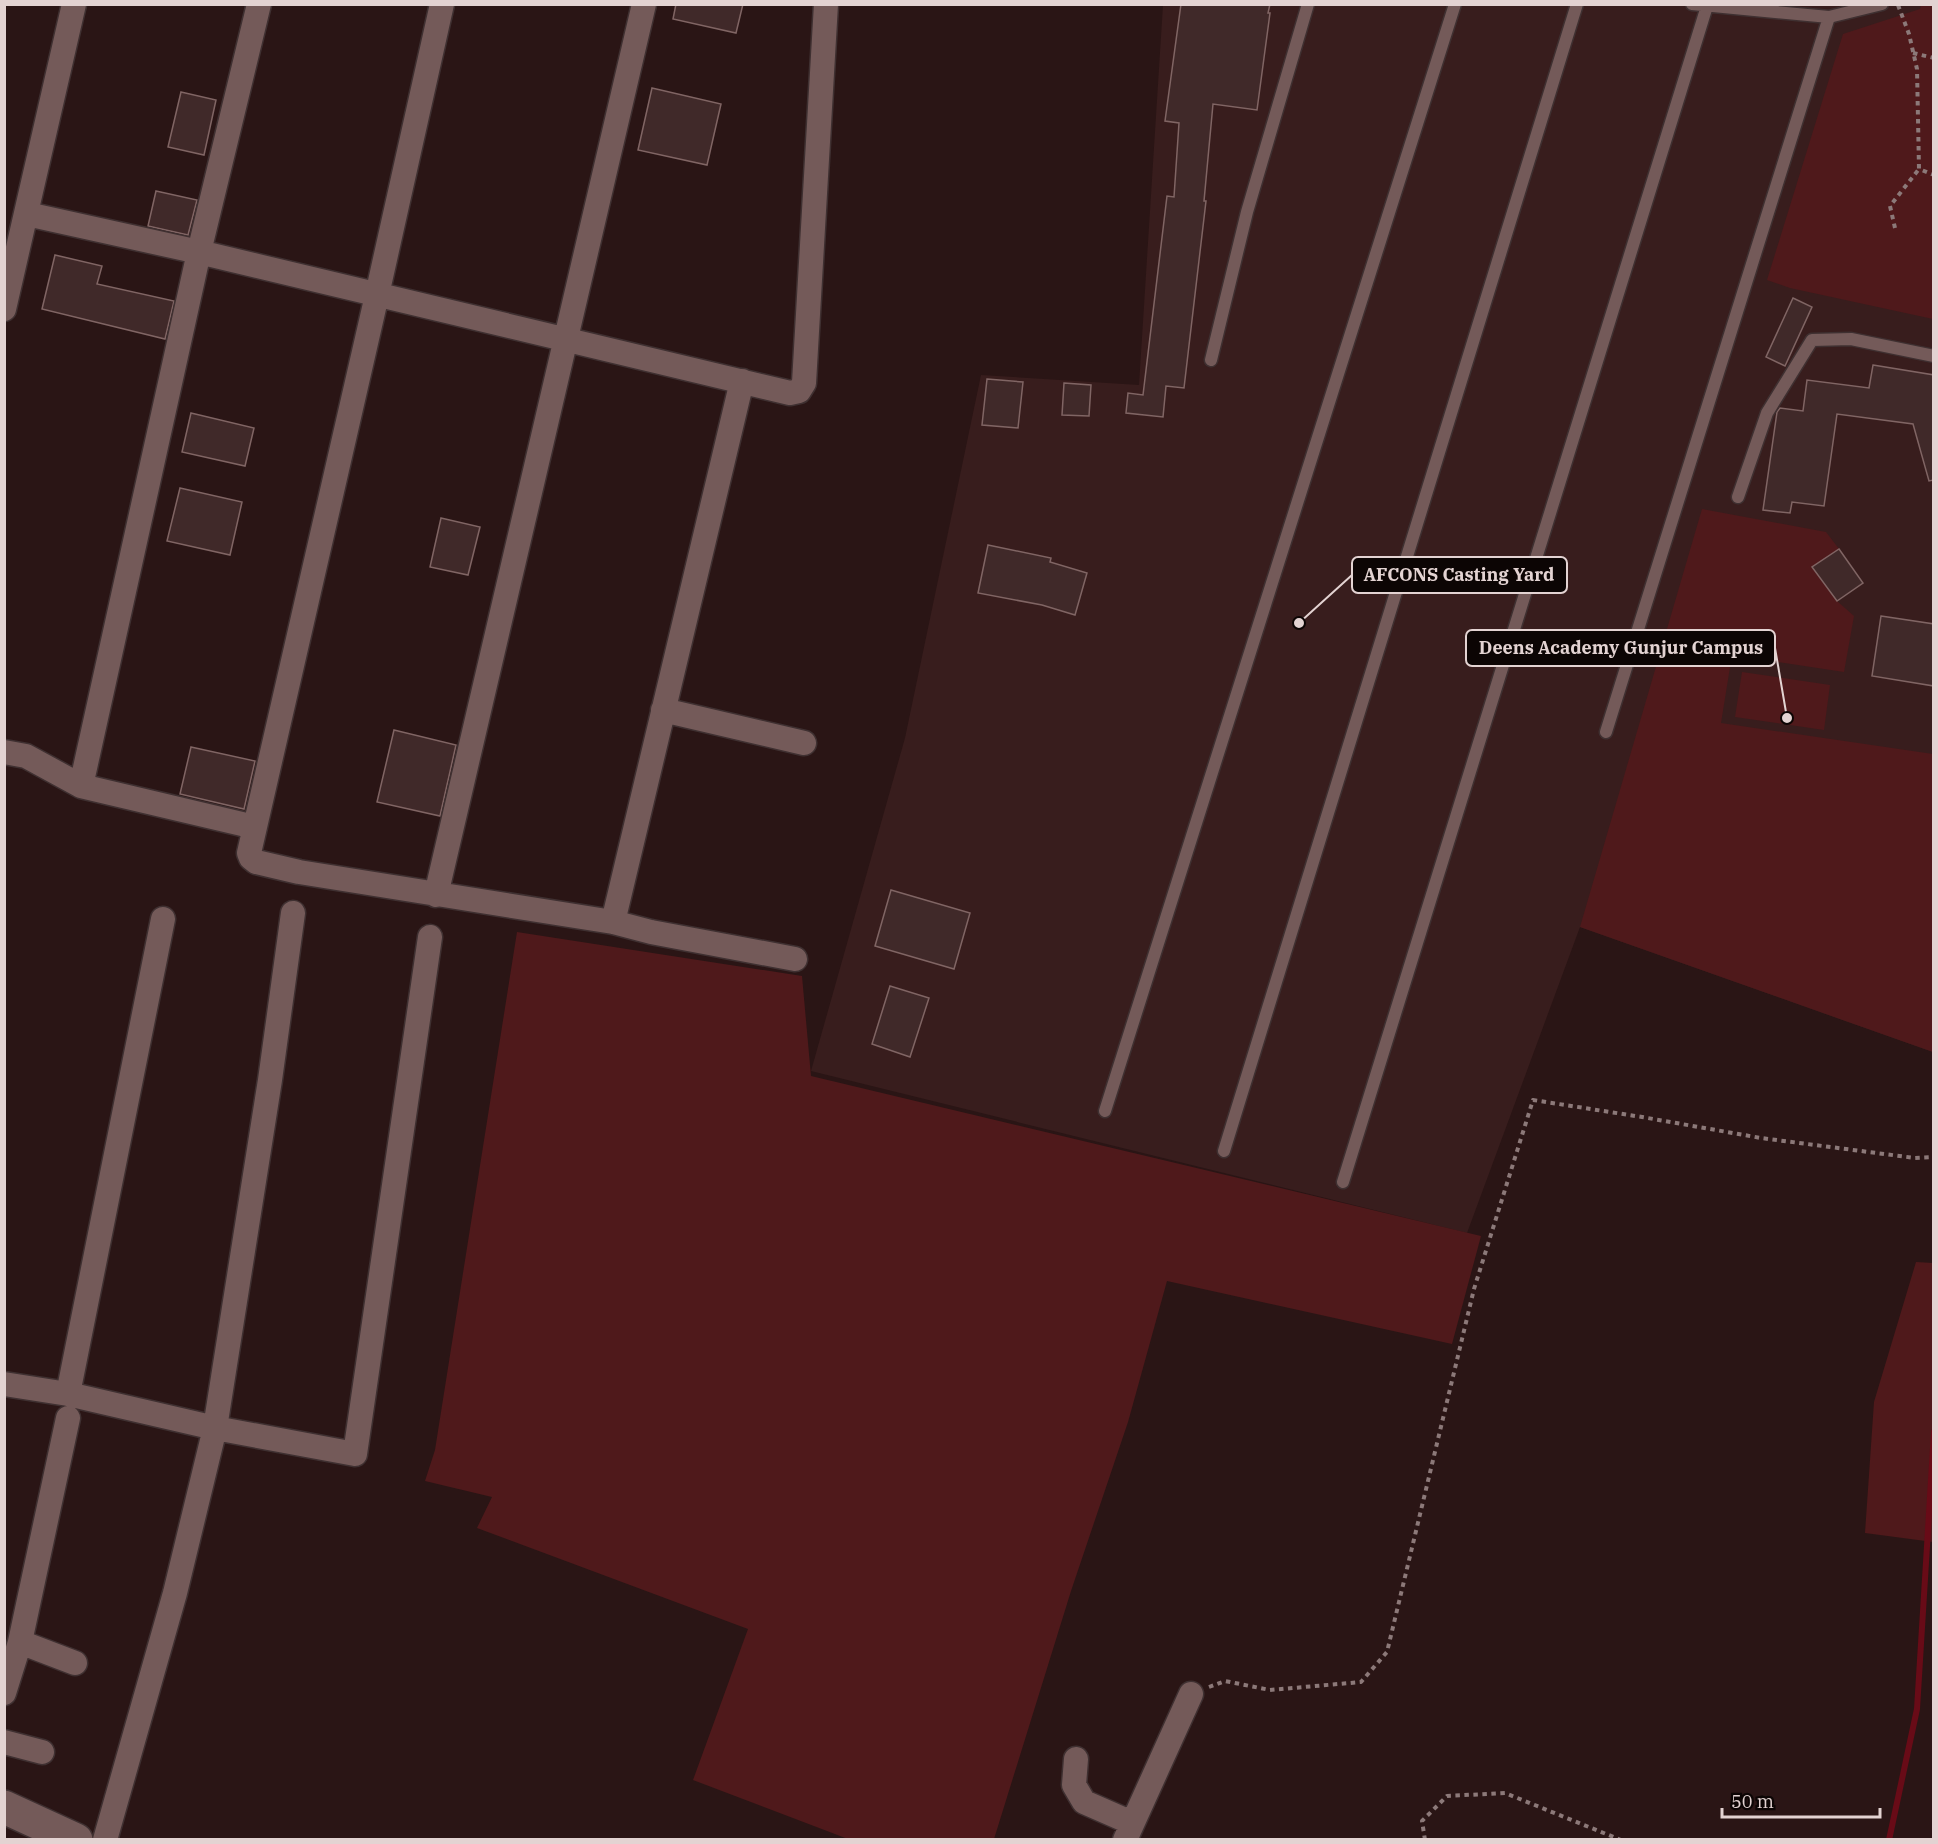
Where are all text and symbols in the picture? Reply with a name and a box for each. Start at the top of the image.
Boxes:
callout: AFCONS Casting Yard [1352,557,1567,593]
text: AFCONS Casting Yard [1364,563,1554,586]
callout: Deens Academy Gunjur Campus [1466,630,1775,666]
text: Deens Academy Gunjur Campus [1479,636,1763,659]
scale bar [1722,1781,1880,1819]
text: 50 m [1731,1790,1774,1813]

